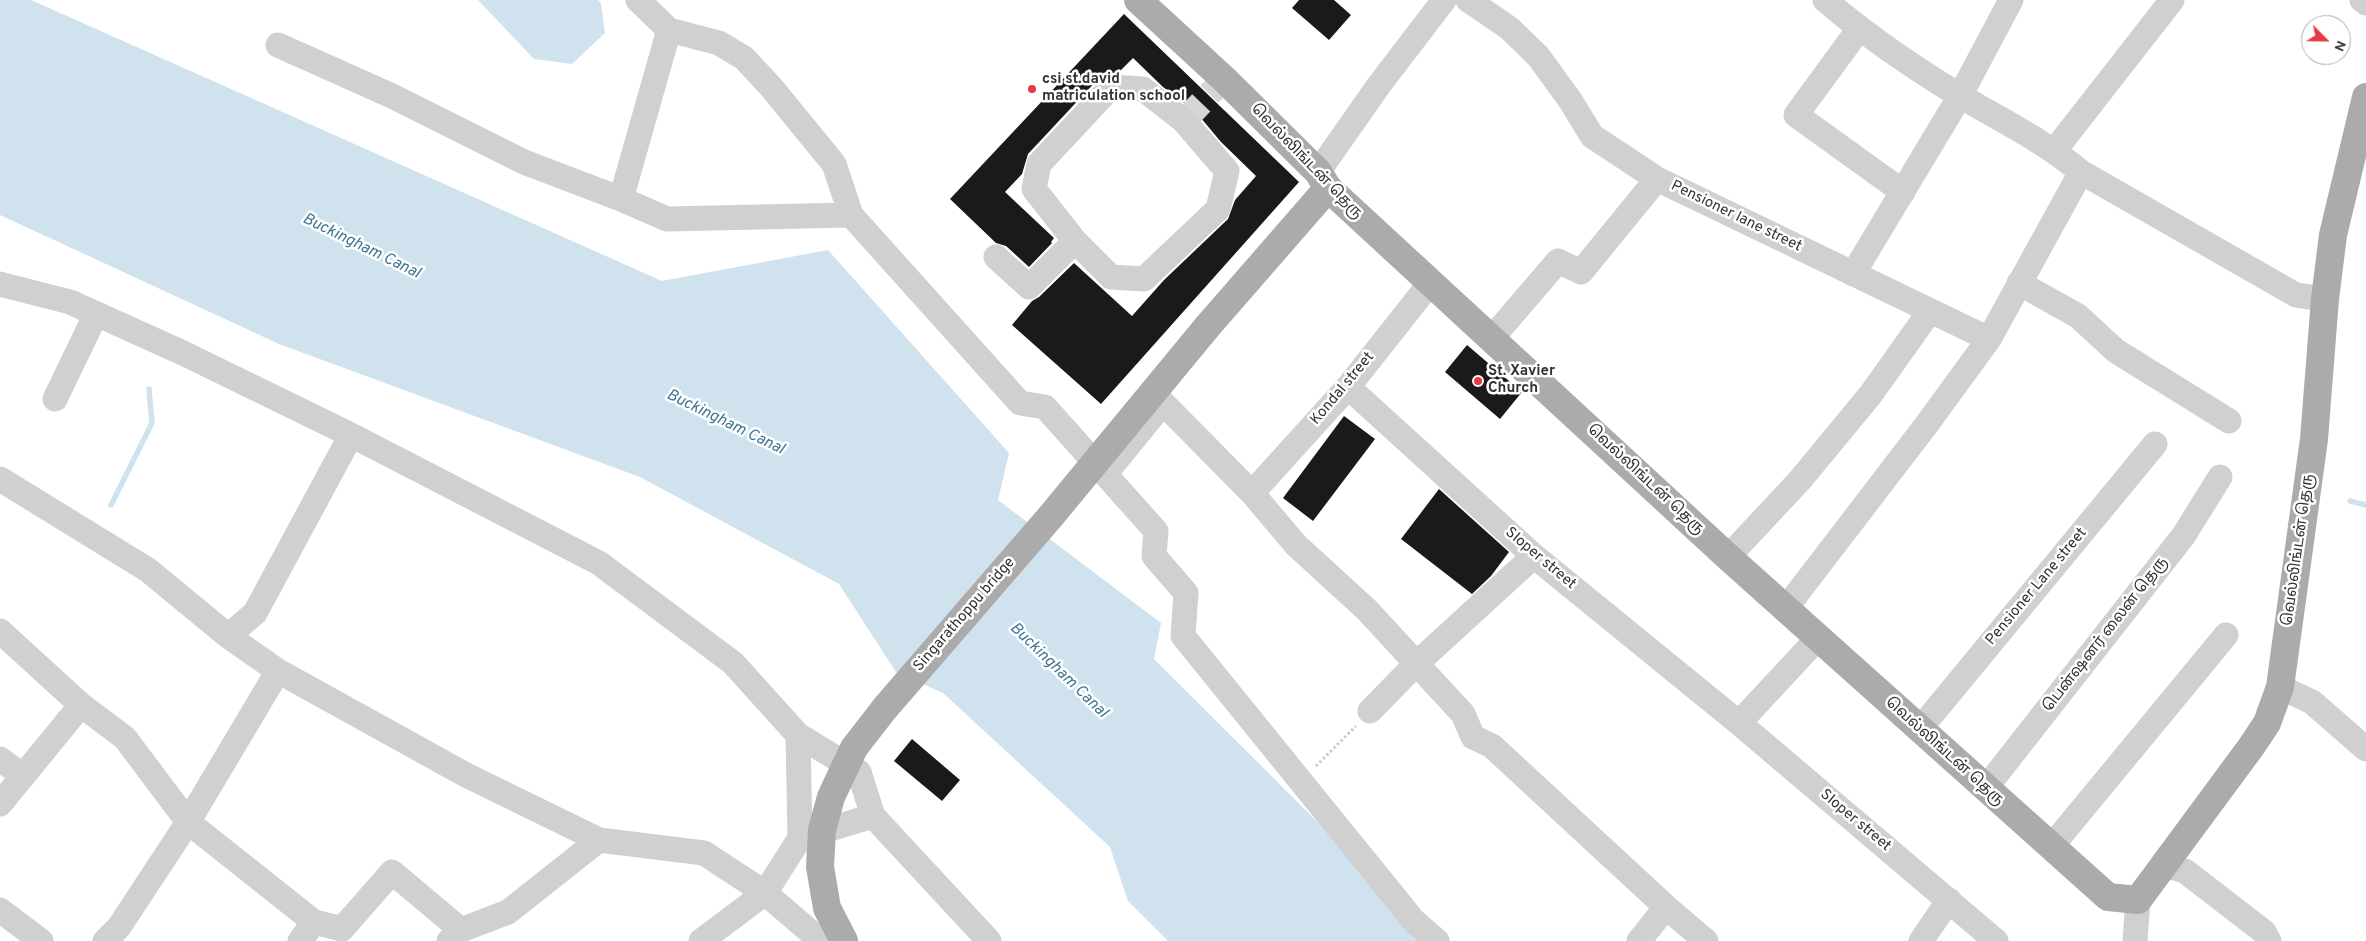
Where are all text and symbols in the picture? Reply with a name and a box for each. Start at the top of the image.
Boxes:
north arrow [2301,15,2351,65]
text: N [2330,38,2349,54]
place label: csi st.david matriculation school [1042,71,1185,106]
marker: csi st.david matriculation school [1026,83,1038,95]
street label: வெல்லிங்டன் தெரு [1246,101,1366,223]
street label: Pensioner lane street [1668,178,1804,256]
water label: Buckingham Canal [299,210,423,284]
street label: Kondal street [1307,349,1379,429]
place label: St. Xavier Church [1488,363,1555,398]
marker: St. Xavier Church [1472,375,1484,387]
water label: Buckingham Canal [663,386,787,460]
street label: வெல்லிங்டன் தெரு [1583,421,1707,539]
street label: வெல்லிங்டன் தெரு [2279,473,2319,627]
street label: Sloper street [1501,524,1579,594]
street label: Pensioner Lane street [1983,525,2091,649]
street label: Singarathoppu bridge [911,554,1019,676]
street label: பென்ஷனர் லைன் தெரு [2040,554,2172,716]
water label: Buckingham Canal [1005,619,1111,723]
street label: வெல்லிங்டன் தெரு [1881,694,2007,810]
street label: Sloper street [1816,786,1894,856]

